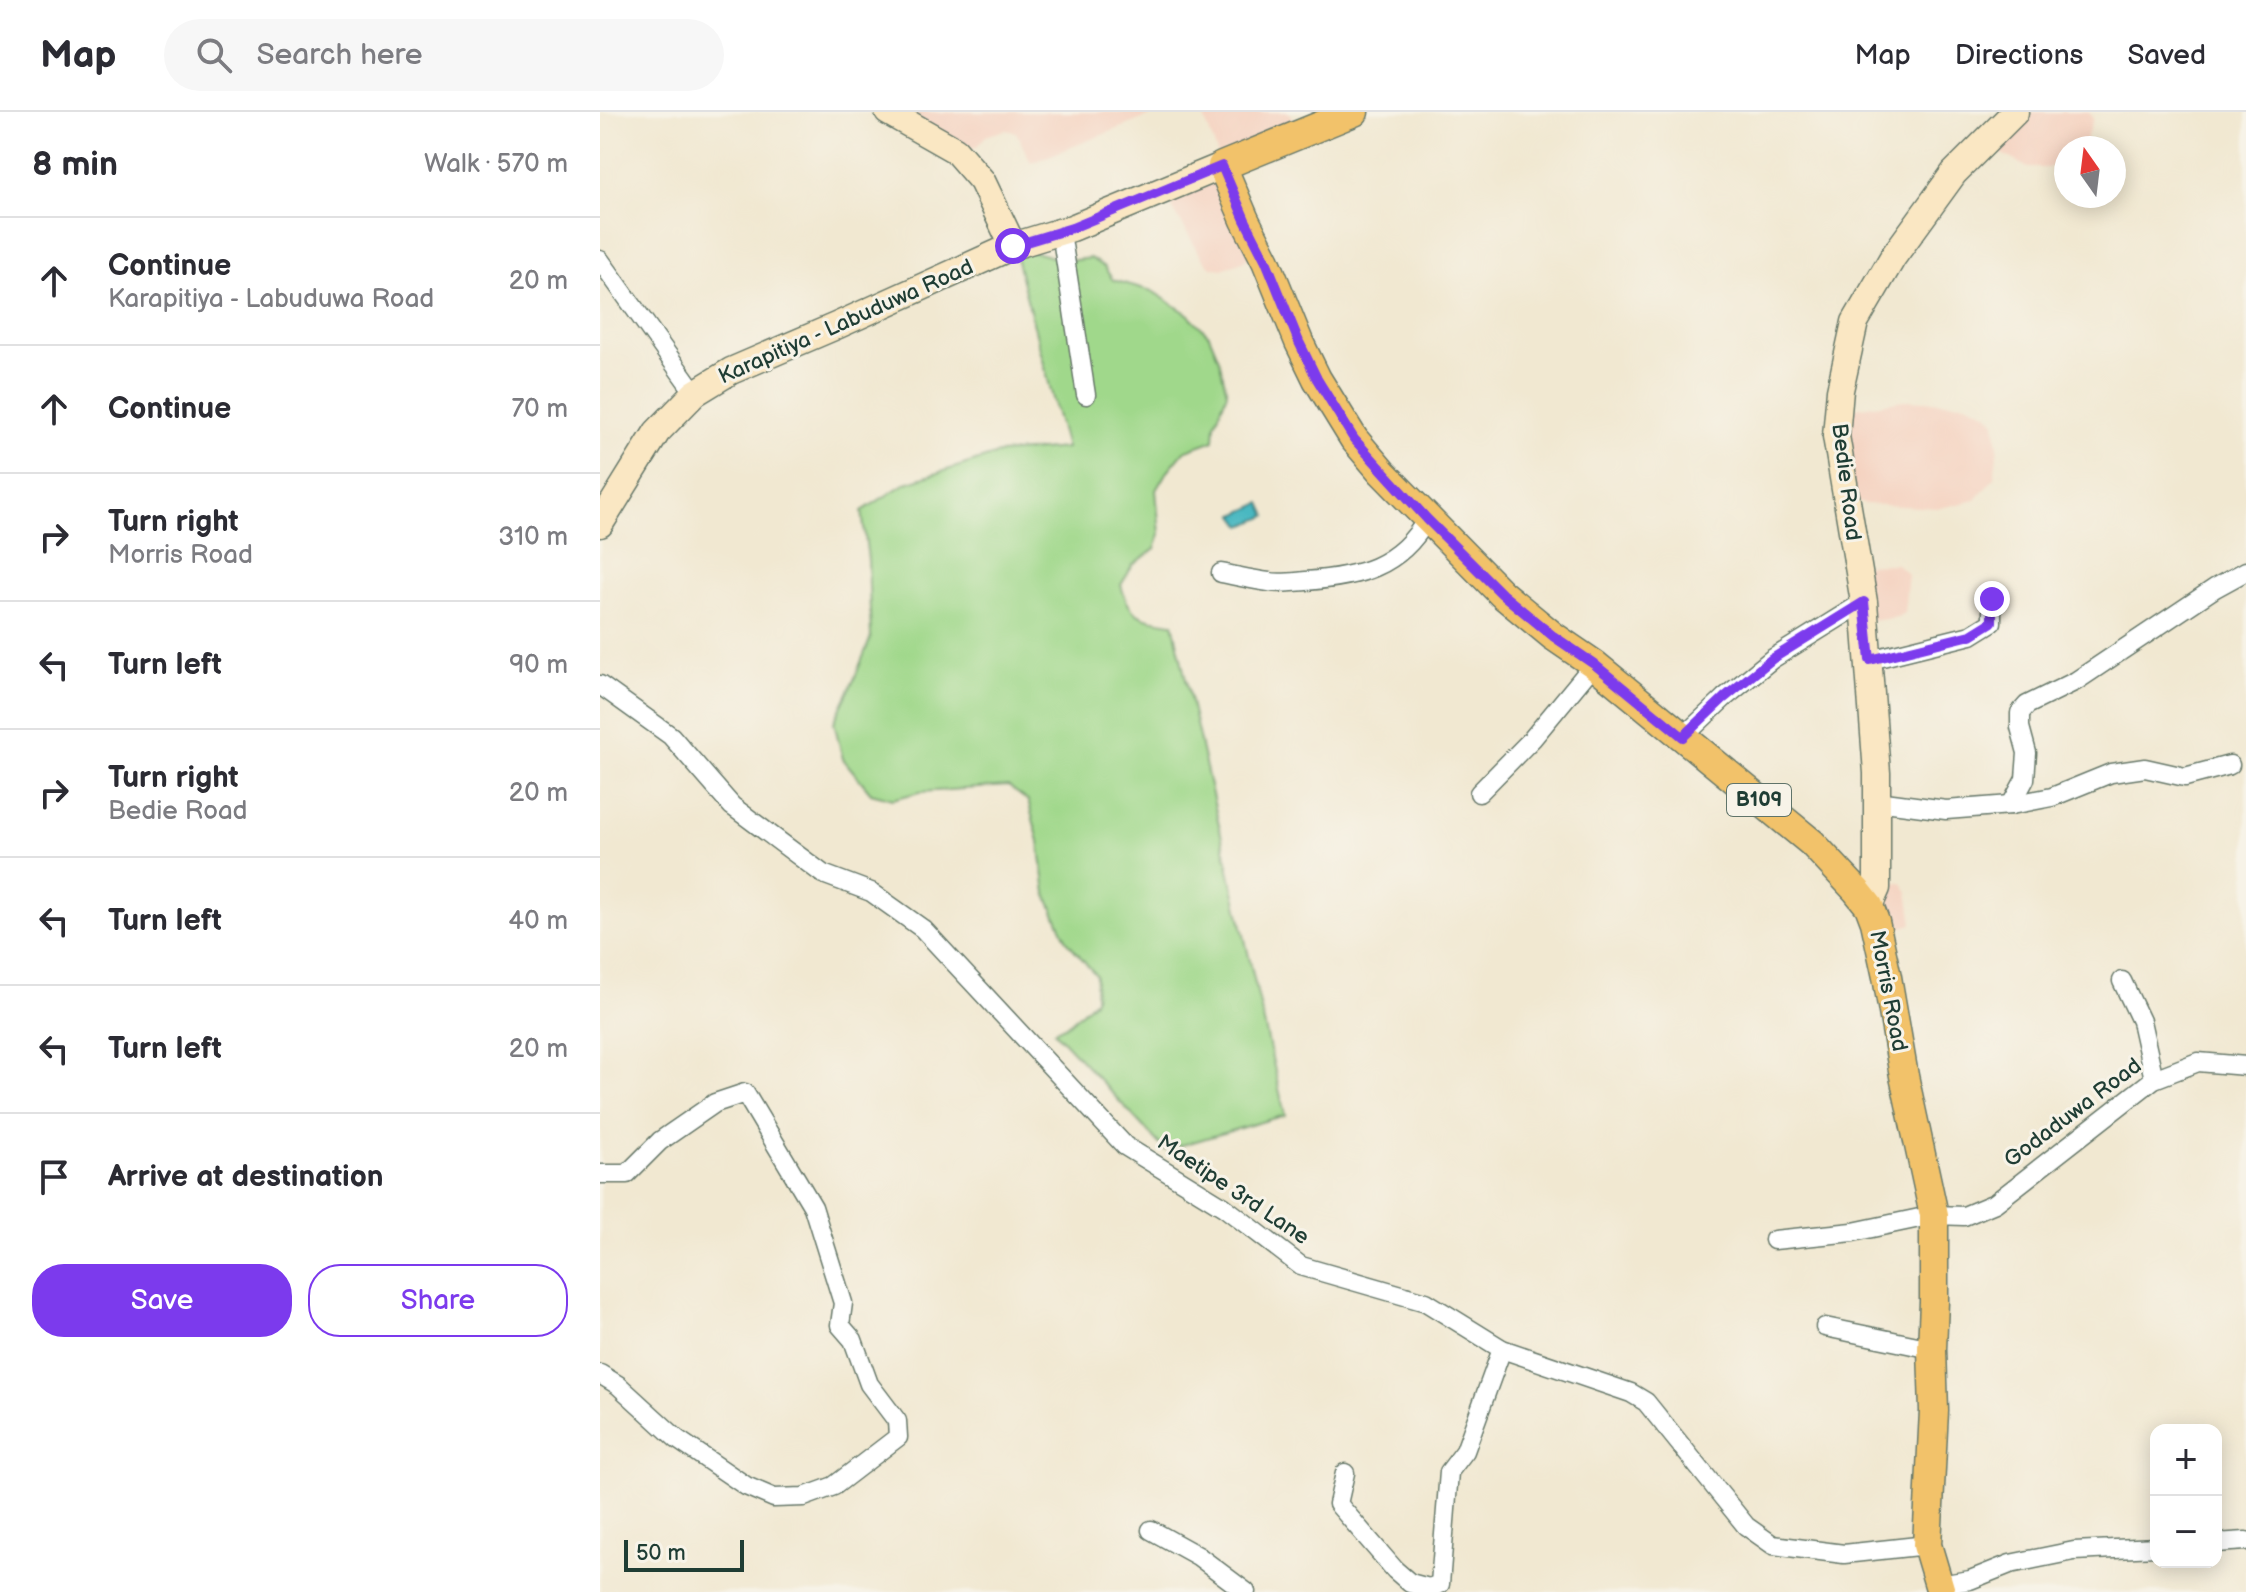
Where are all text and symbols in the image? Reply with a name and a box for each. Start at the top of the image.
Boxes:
search box [164,19,724,91]
text: Map [40,33,116,78]
icon: search [192,33,236,77]
text: Search here [256,37,423,73]
text: Map [1854,39,1911,72]
text: Directions [1955,39,2083,72]
text: Saved [2127,39,2206,72]
north arrow [2054,136,2126,208]
text: 8 min [32,144,118,185]
text: Walk · 570 m [424,149,568,180]
route start [995,228,1031,264]
text: Continue [108,248,231,284]
street label: Karapitiya - Labuduwa Road [714,254,978,390]
icon: ahead [32,259,76,303]
text: 20 m [509,266,568,297]
text: Karapitiya - Labuduwa Road [108,284,434,315]
icon: ahead [32,387,76,431]
text: Continue [108,391,231,427]
text: 70 m [511,394,568,425]
street label: Bedie Road [1825,422,1867,542]
text: Turn right [108,504,239,540]
icon: right [32,515,76,559]
text: 310 m [498,522,568,553]
text: Morris Road [108,540,253,571]
route end [1974,581,2010,617]
icon: left [32,643,76,687]
text: Turn left [108,647,222,683]
text: 90 m [509,650,568,681]
text: Turn right [108,760,239,796]
icon: right [32,771,76,815]
text: 20 m [509,778,568,809]
road number: B109 [1727,784,1791,816]
text: Bedie Road [108,796,248,827]
icon: left [32,899,76,943]
text: Turn left [108,903,222,939]
text: 40 m [508,906,568,937]
street label: Morris Road [1863,928,1913,1054]
icon: left [32,1027,76,1071]
text: Turn left [108,1031,222,1067]
text: 20 m [509,1034,568,1065]
street label: Godaduwa Road [1999,1053,2147,1173]
street label: Maetipe 3rd Lane [1152,1129,1314,1251]
icon: arrive [32,1155,76,1199]
text: Arrive at destination [108,1159,384,1195]
button: Save [32,1264,292,1337]
button: Share [308,1264,568,1337]
map controls [2150,1424,2222,1568]
button: + [2150,1424,2222,1496]
button: − [2150,1496,2222,1568]
scale bar [624,1536,744,1572]
text: 50 m [636,1540,686,1567]

